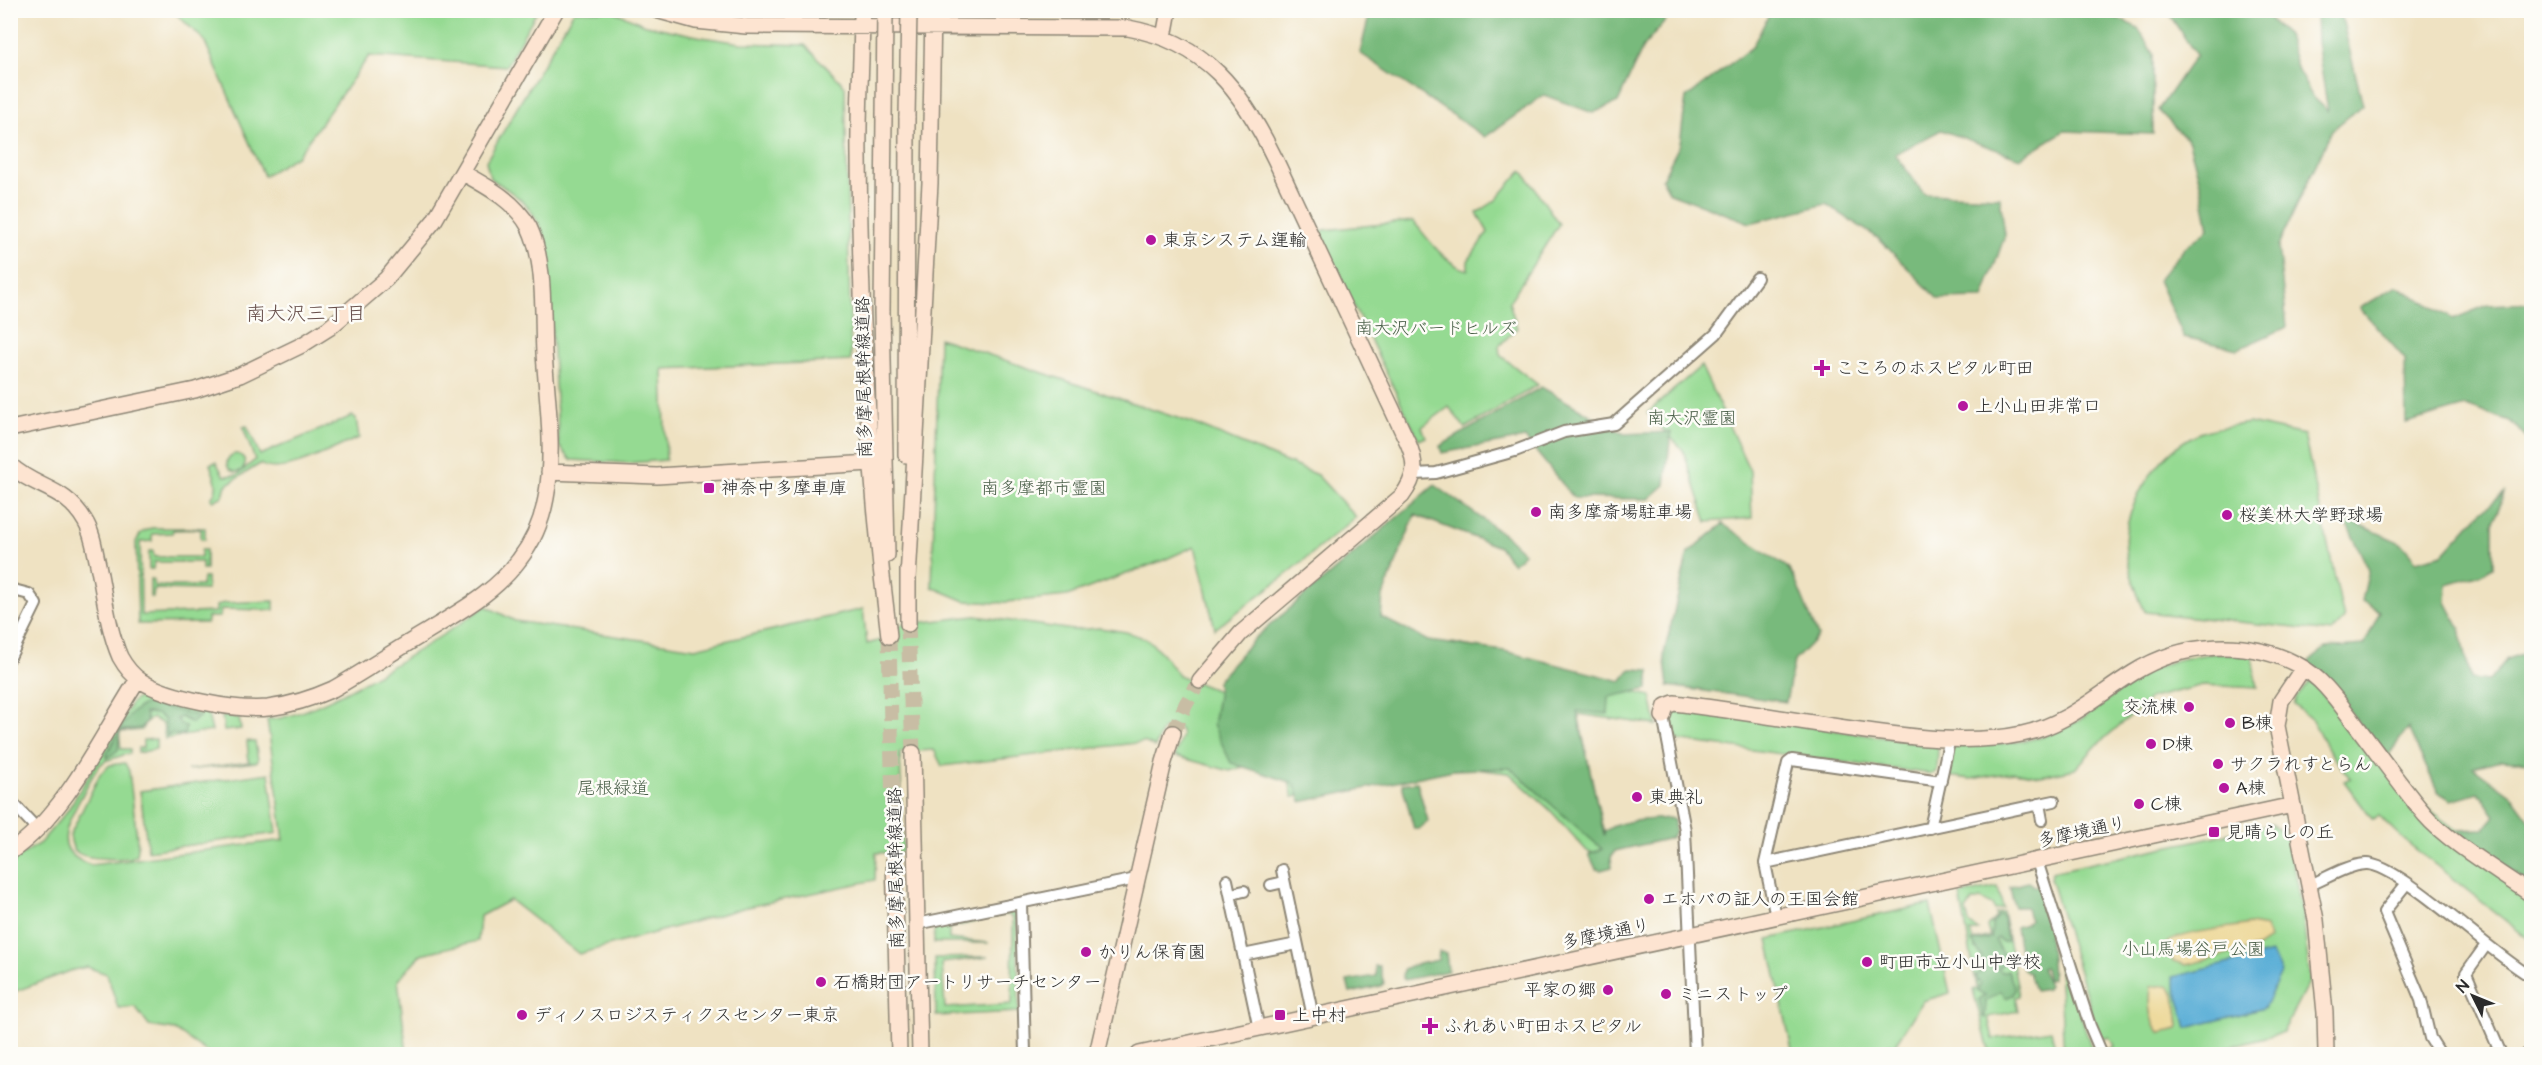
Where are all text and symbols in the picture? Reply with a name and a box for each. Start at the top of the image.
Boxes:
place label: 東京システム運輸 [1163,228,1307,253]
marker: 東京システム運輸 [1144,233,1158,247]
street label: 南多摩尾根幹線道路 [850,296,878,458]
district label: 南大沢三丁目 [246,300,366,328]
park label: 南大沢バードヒルズ [1355,316,1517,341]
place label: こころのホスピタル町田 [1836,356,2034,381]
marker: こころのホスピタル町田 [1813,359,1831,377]
place label: 上小山田非常口 [1975,394,2101,419]
marker: 上小山田非常口 [1956,399,1970,413]
park label: 南大沢霊園 [1647,406,1737,431]
place label: 神奈中多摩車庫 [721,476,847,501]
park label: 南多摩都市霊園 [981,476,1107,501]
marker: 神奈中多摩車庫 [702,481,716,495]
place label: 南多摩斎場駐車場 [1548,500,1692,525]
place label: 桜美林大学野球場 [2239,503,2383,528]
marker: 南多摩斎場駐車場 [1529,505,1543,519]
marker: 桜美林大学野球場 [2220,508,2234,522]
place label: 交流棟 [2123,695,2177,720]
marker: 交流棟 [2182,700,2196,714]
place label: B棟 [2242,711,2273,736]
marker: B棟 [2223,716,2237,730]
place label: D棟 [2163,732,2193,757]
marker: D棟 [2144,737,2158,751]
place label: サクラれすとらん [2230,752,2372,777]
marker: サクラれすとらん [2211,757,2225,771]
park label: 尾根緑道 [577,776,649,801]
place label: A棟 [2236,776,2266,801]
marker: A棟 [2217,781,2231,795]
place label: 東典礼 [1649,785,1703,810]
street label: 南多摩尾根幹線道路 [882,787,910,949]
marker: 東典礼 [1630,790,1644,804]
place label: C棟 [2151,792,2182,817]
marker: C棟 [2132,797,2146,811]
street label: 多摩境通り [2035,810,2129,854]
place label: 見晴らしの丘 [2226,820,2334,845]
marker: 見晴らしの丘 [2207,825,2221,839]
place label: エホバの証人の王国会館 [1661,887,1859,912]
marker: エホバの証人の王国会館 [1642,892,1656,906]
street label: 多摩境通り [1559,912,1653,956]
park label: 小山馬場谷戸公園 [2121,937,2265,962]
place label: かりん保育園 [1098,940,1206,965]
marker: かりん保育園 [1079,945,1093,959]
place label: 町田市立小山中学校 [1879,950,2041,975]
marker: 町田市立小山中学校 [1860,955,1874,969]
north arrow [2443,966,2503,1026]
place label: 石橋財団アートリサーチセンター [833,970,1102,995]
marker: 石橋財団アートリサーチセンター [814,975,828,989]
text: N [2451,975,2474,998]
place label: 平家の郷 [1524,978,1596,1003]
place label: ミニストップ [1678,982,1788,1007]
marker: 平家の郷 [1601,983,1615,997]
marker: ミニストップ [1659,987,1673,1001]
place label: ディノスロジスティクスセンター東京 [534,1003,839,1028]
place label: 上中村 [1292,1003,1346,1028]
marker: ディノスロジスティクスセンター東京 [515,1008,529,1022]
marker: 上中村 [1273,1008,1287,1022]
place label: ふれあい町田ホスピタル [1444,1014,1642,1039]
marker: ふれあい町田ホスピタル [1421,1017,1439,1035]

